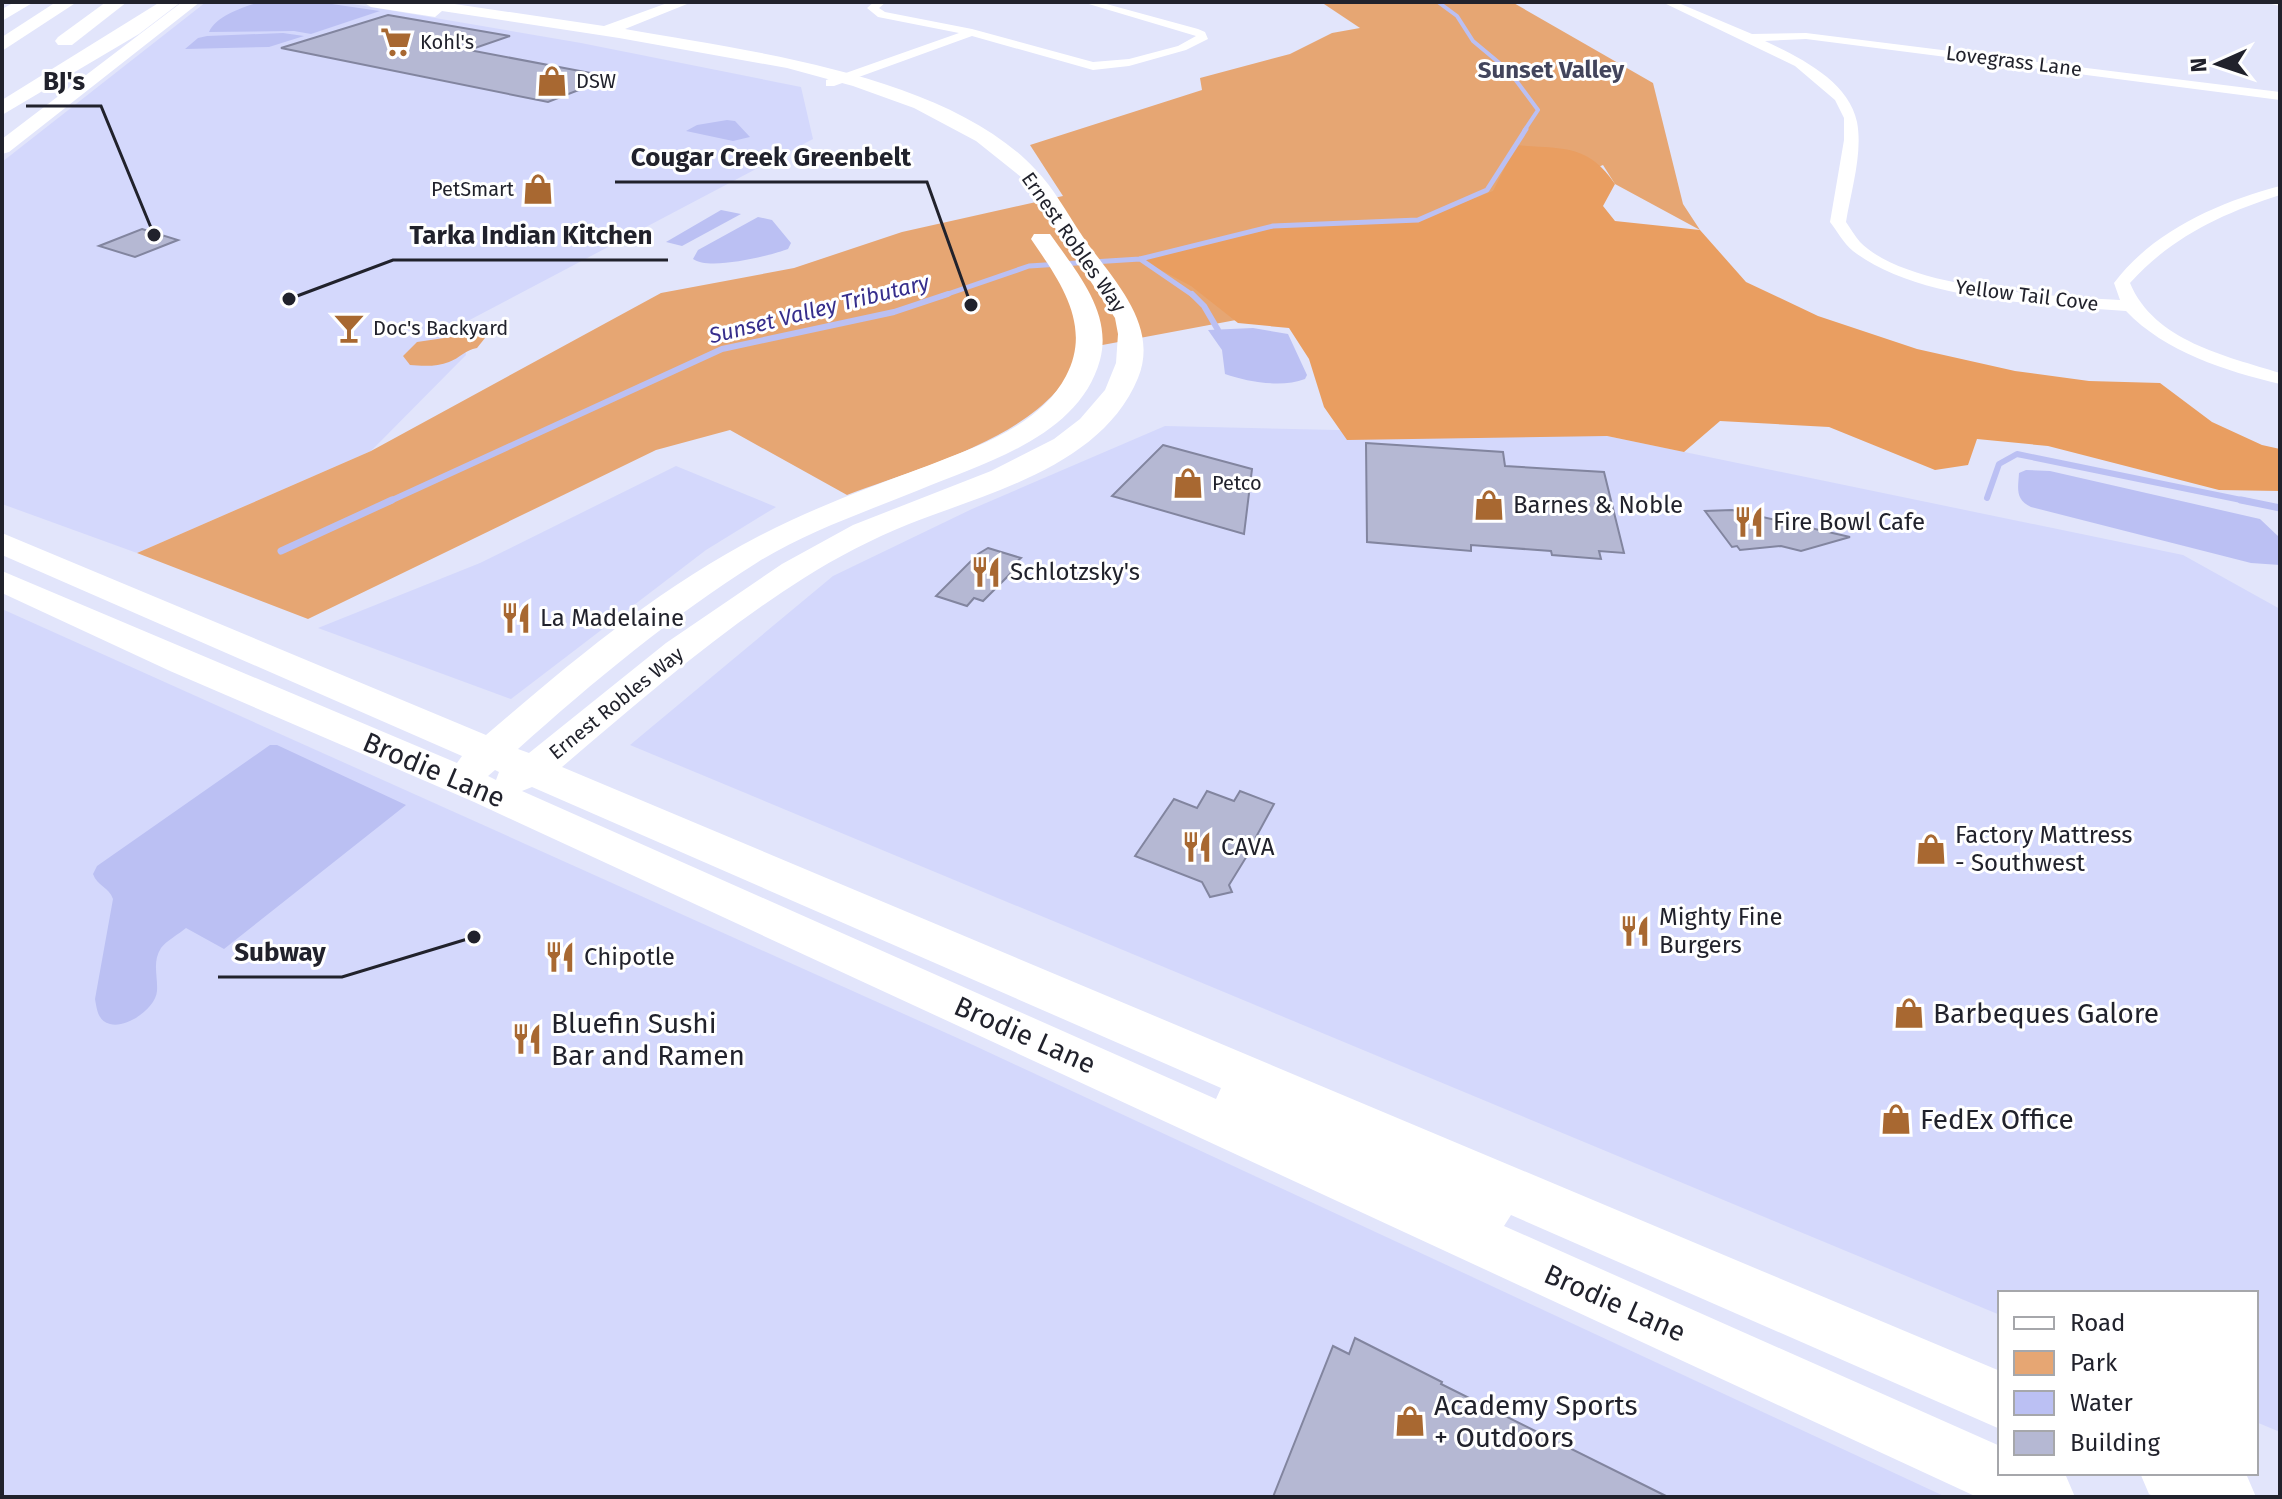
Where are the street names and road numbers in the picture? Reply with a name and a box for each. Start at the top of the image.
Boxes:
street label: Lovegrass Lane [1945,41,2083,81]
street label: Ernest Robles Way [1017,167,1131,317]
street label: Yellow Tail Cove [1954,274,2100,316]
street label: Ernest Robles Way [544,641,688,764]
street label: Brodie Lane [358,725,510,815]
street label: Brodie Lane [949,989,1101,1081]
street label: Brodie Lane [1539,1257,1691,1349]

